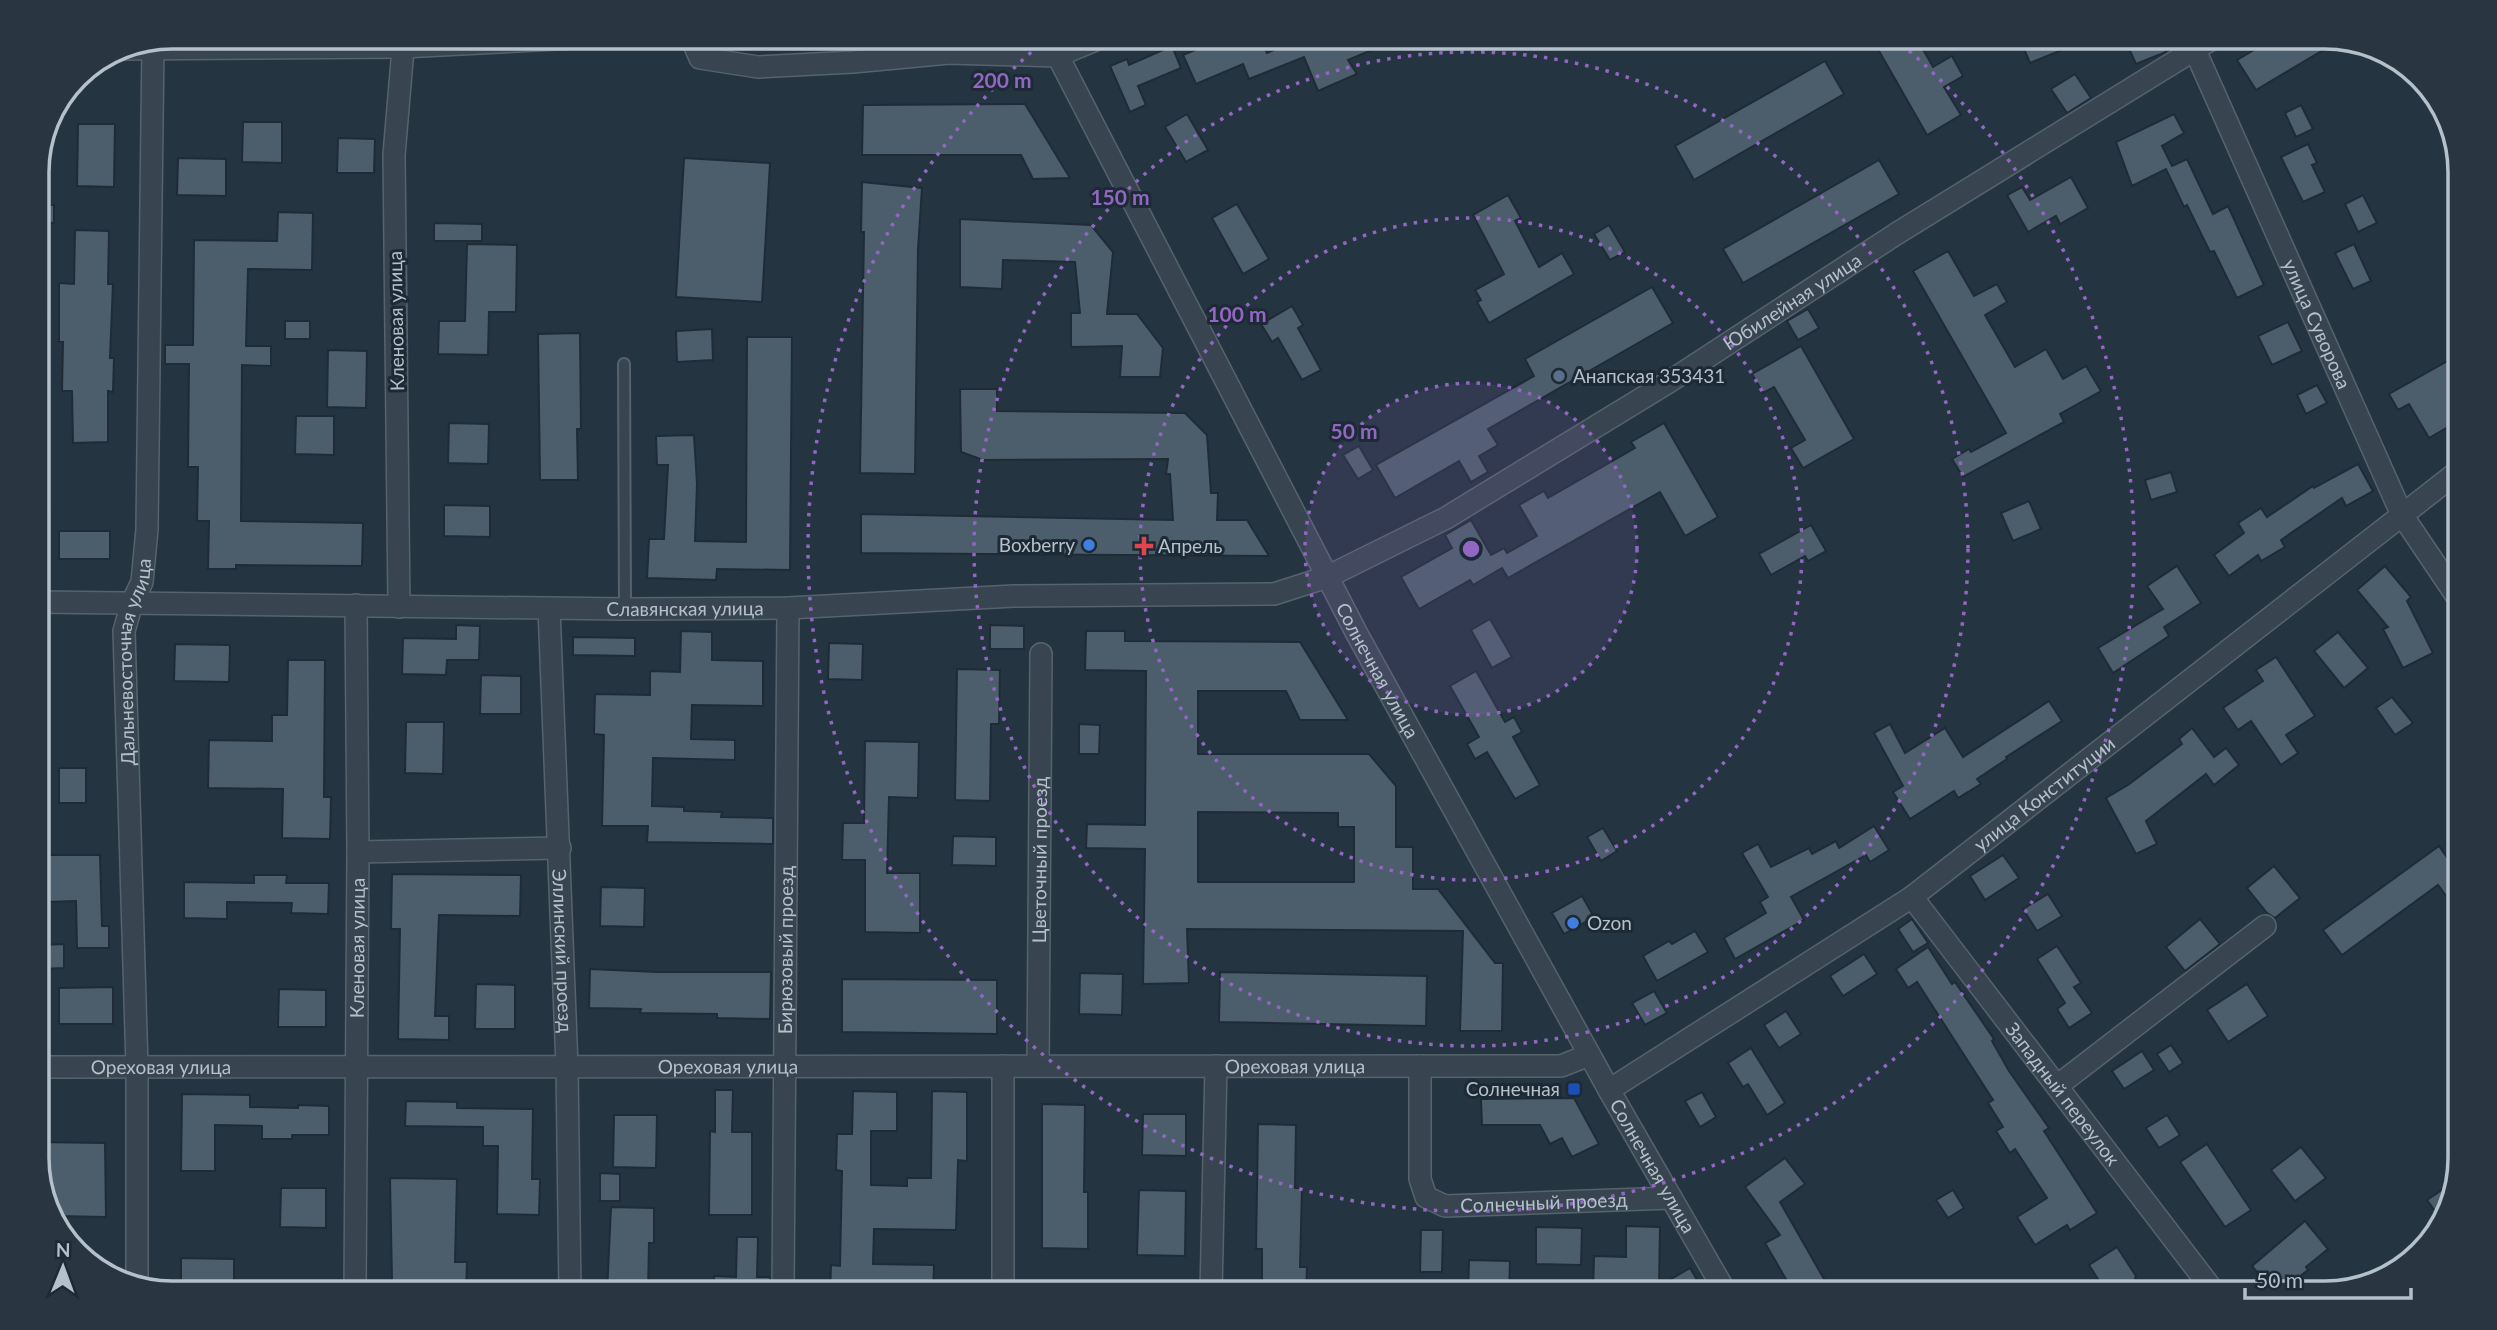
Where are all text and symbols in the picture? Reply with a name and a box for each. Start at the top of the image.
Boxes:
text: 200 m [972,67,1032,92]
text: 150 m [1090,184,1150,209]
street label: Юбилейная улица [1718,248,1865,355]
street label: Кленовая улица [383,251,408,391]
street label: улица Суворова [2279,255,2356,392]
text: 100 m [1207,301,1267,326]
place label: Анапская 353431 [1573,364,1725,387]
marker: Анапская 353431 [1551,368,1567,384]
text: 50 m [1330,418,1378,443]
place label: Boxberry [999,533,1075,556]
place label: Апрель [1158,534,1222,557]
marker: Boxberry [1081,537,1097,553]
centre of rings [1459,537,1483,561]
marker: Апрель [1136,538,1152,554]
street label: Дальневосточная улица [112,557,155,766]
street label: Славянская улица [606,596,764,620]
street label: Солнечная улица [1332,599,1424,742]
street label: улица Конституции [1969,731,2119,856]
street label: Цветочный проезд [1027,776,1051,943]
street label: Бирюзовый проезд [773,865,797,1034]
street label: Эллинский проезд [548,868,578,1033]
street label: Кленовая улица [345,878,369,1018]
place label: Ozon [1587,911,1632,934]
marker: Ozon [1565,915,1581,931]
street label: Западный переулок [2001,1017,2125,1170]
street label: Ореховая улица [1225,1054,1365,1077]
street label: Ореховая улица [91,1055,231,1078]
street label: Ореховая улица [658,1055,798,1078]
place label: Солнечная [1466,1077,1560,1100]
marker: Солнечная [1566,1081,1582,1097]
street label: Солнечная улица [1606,1095,1701,1237]
street label: Солнечный проезд [1460,1188,1628,1216]
north arrow [28,1232,98,1302]
text: N [56,1238,71,1261]
scale bar [2245,1256,2411,1300]
text: 50 m [2256,1267,2303,1292]

